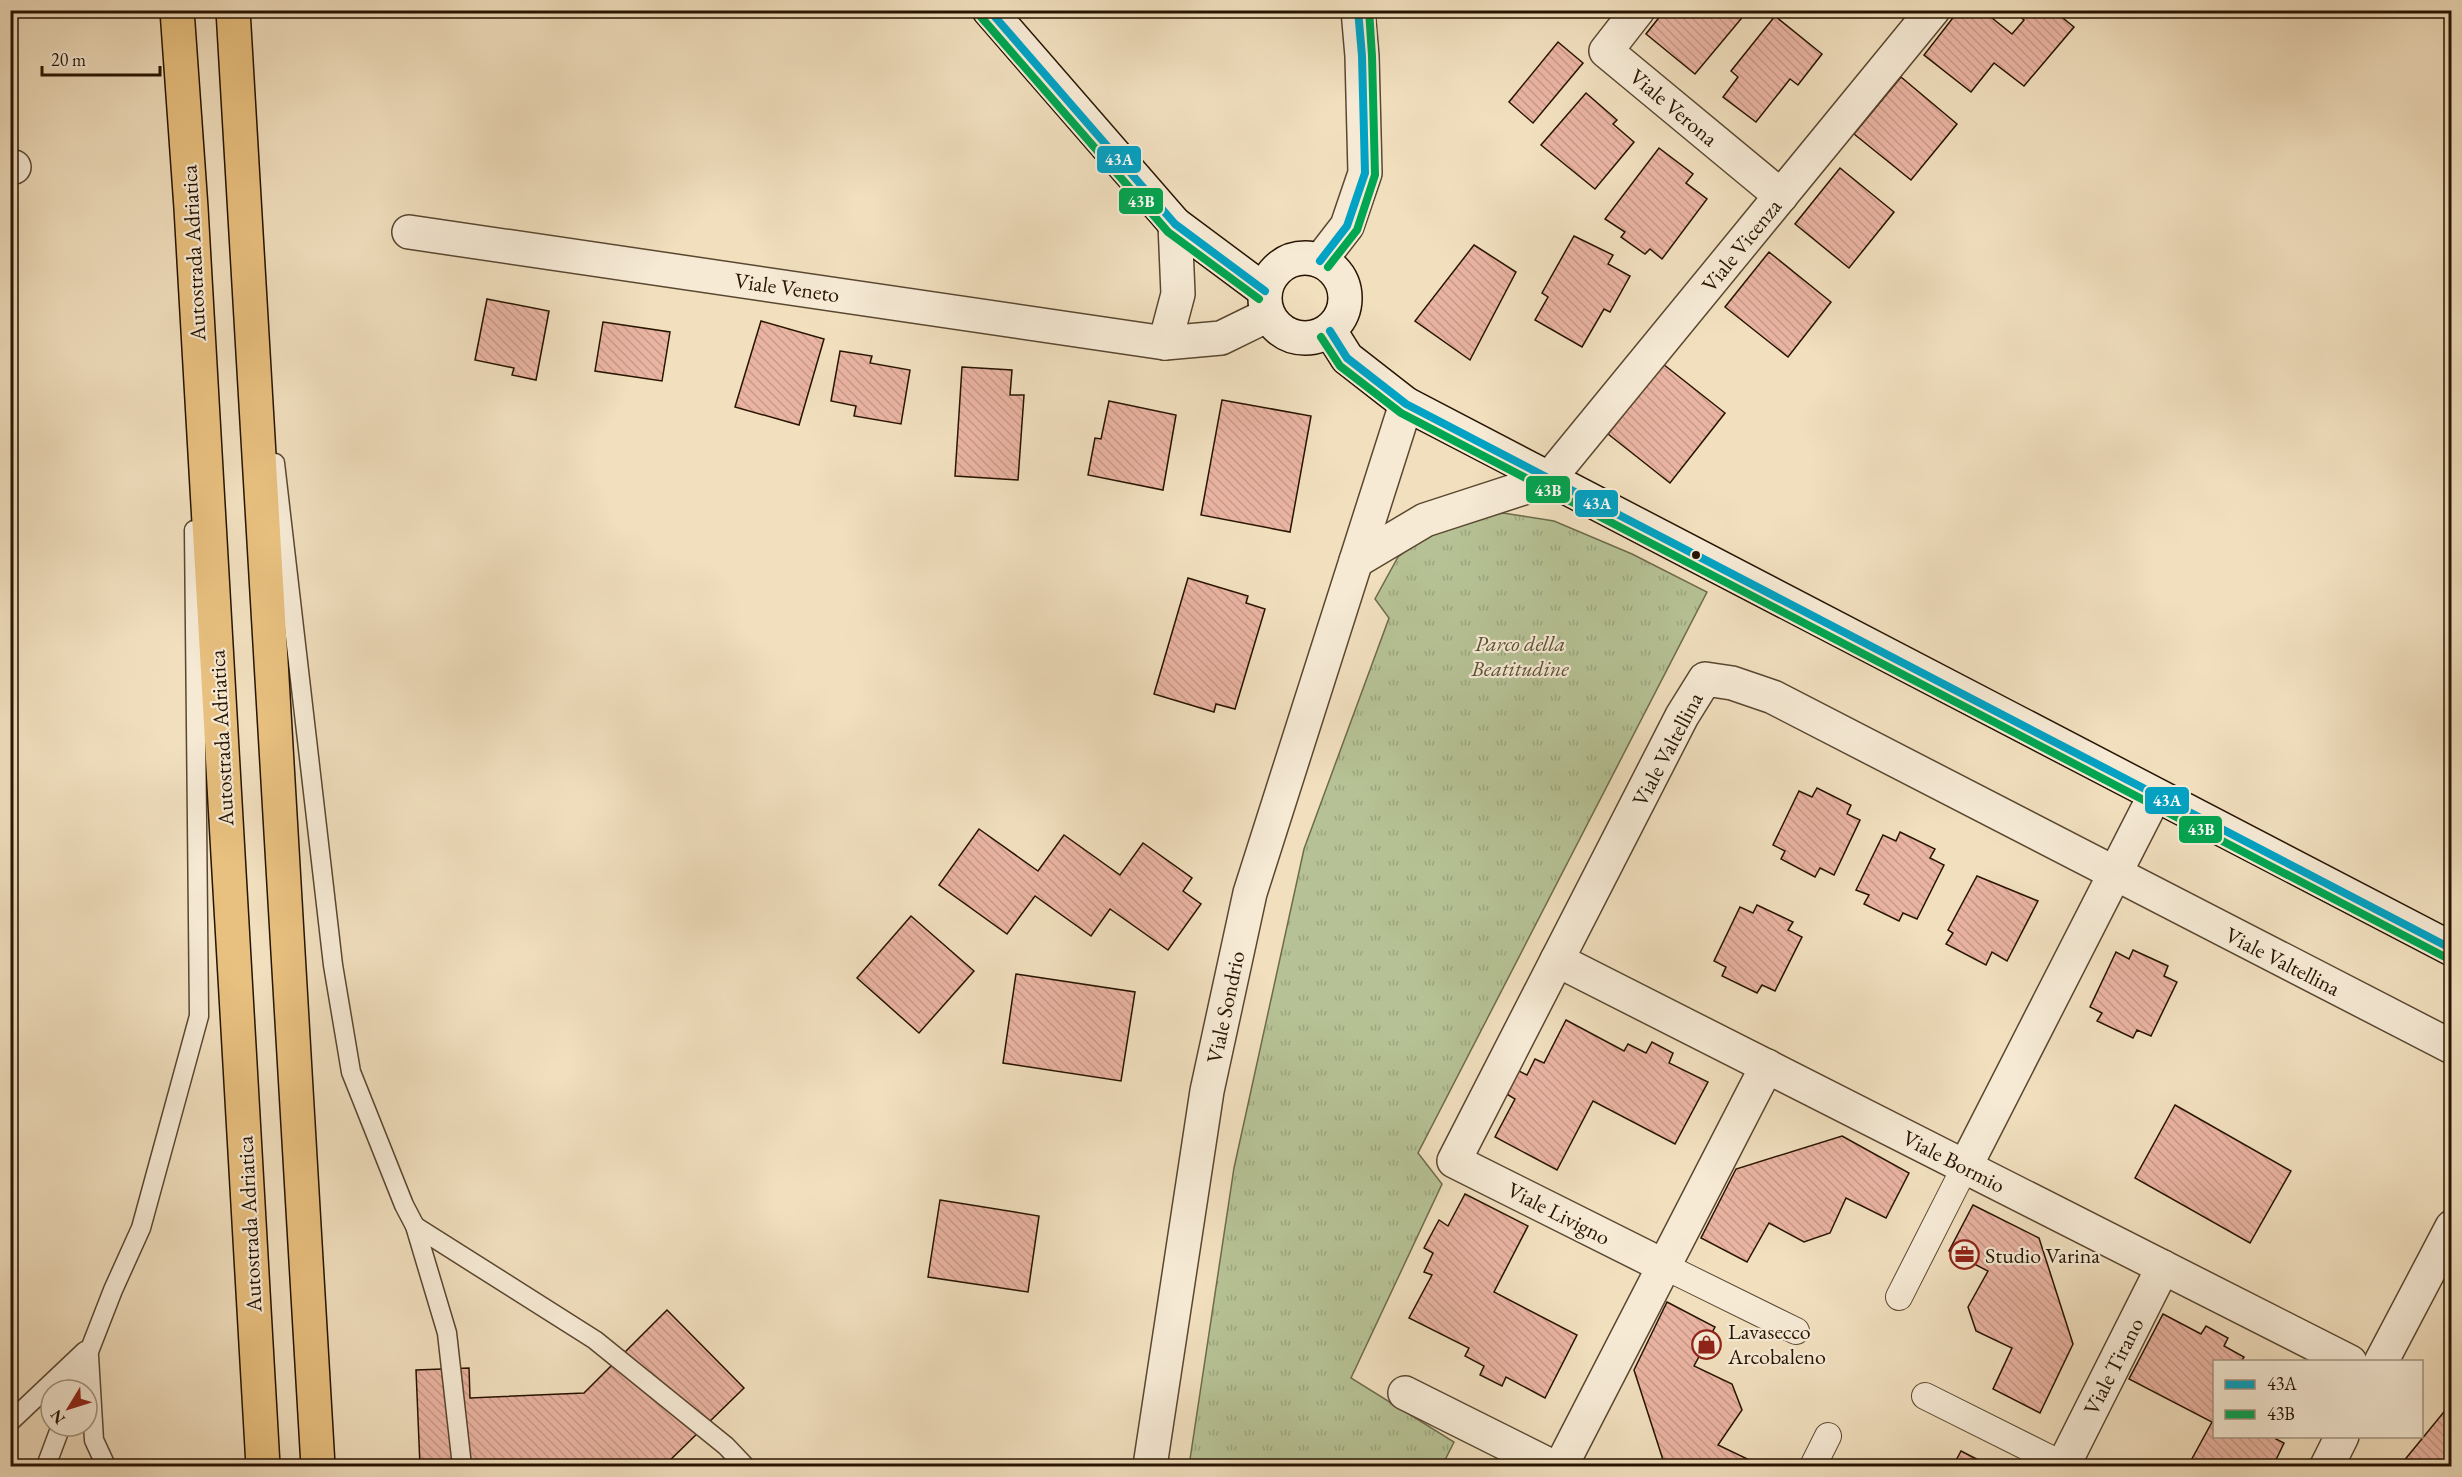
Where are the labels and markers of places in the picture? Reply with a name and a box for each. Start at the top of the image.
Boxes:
unlabelled marker [1690,549,1702,561]
office icon: Studio Varina [1948,1239,1980,1271]
place label: Studio Varina [1985,1241,2100,1270]
place label: Lavasecco Arcobaleno [1727,1317,1826,1371]
shop icon: Lavasecco Arcobaleno [1691,1328,1723,1360]

